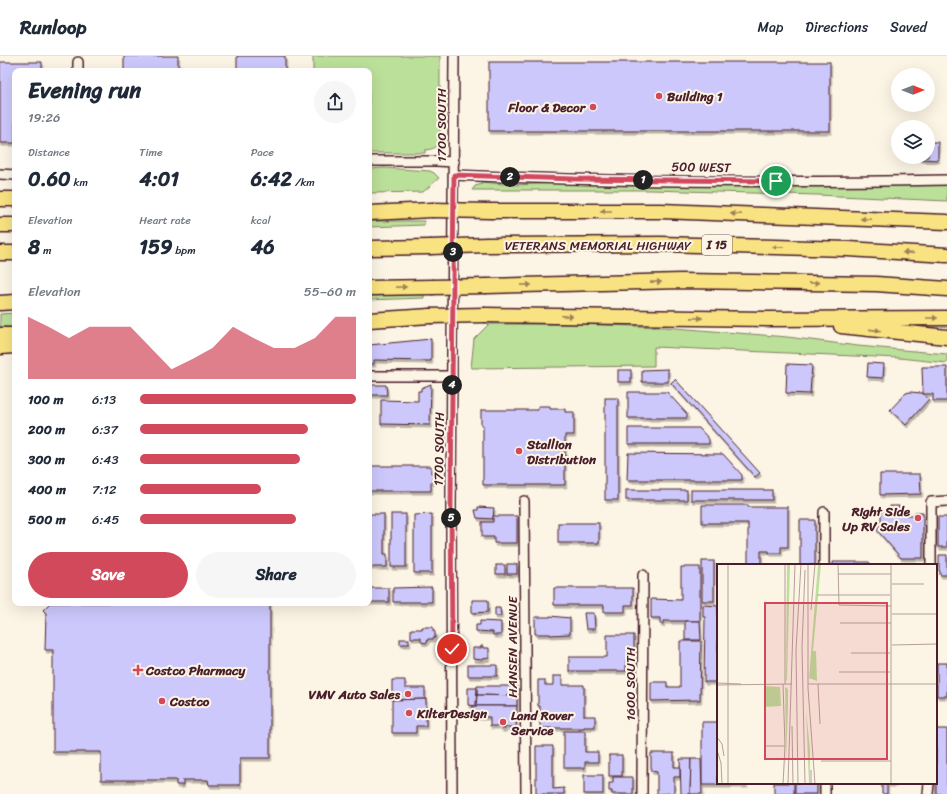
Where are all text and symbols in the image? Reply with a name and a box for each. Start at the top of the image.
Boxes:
text: Runloop [20,11,86,44]
text: Map [757,15,783,40]
text: Directions [805,15,868,40]
text: Saved [890,15,927,40]
north arrow [891,68,935,112]
map controls [891,68,935,164]
text: Evening run [28,71,141,110]
button: share [314,81,356,123]
place label: Building 1 [667,85,723,108]
street label: 1700 SOUTH [430,88,453,162]
marker: Building 1 [654,91,664,101]
place label: Floor & Decor [507,96,587,119]
marker: Floor & Decor [588,102,598,112]
text: 19:26 [28,106,60,129]
button: layers [891,120,935,164]
text: Distance [28,143,70,162]
text: Time [139,143,163,162]
text: Pace [251,143,274,162]
street label: 500 WEST [671,155,733,179]
text: 0.60 [28,162,71,197]
text: 4:01 [139,162,179,197]
text: 6:42 [251,162,292,197]
pin [759,164,793,198]
pin: 2 [500,167,520,187]
text: 2 [507,167,513,186]
pin: 1 [633,170,653,190]
text: 1 [641,170,645,189]
icon: arrive [765,170,787,192]
text: km [71,173,88,192]
text: /km [292,173,315,192]
one-way arrow [599,208,612,214]
text: Elevation [28,211,73,230]
text: Heart rate [139,211,191,230]
text: kcal [251,211,271,230]
one-way arrow [729,211,742,217]
one-way arrow [859,216,872,222]
text: 8 [28,230,40,265]
text: 159 [139,230,172,265]
text: 46 [251,230,275,265]
street label: VETERANS MEMORIAL HIGHWAY [505,234,692,257]
road number: I 15 [702,235,732,255]
text: m [40,241,51,260]
text: bpm [172,241,196,260]
pin: 3 [443,242,463,262]
text: 3 [450,242,456,261]
one-way arrow [771,244,784,250]
one-way arrow [902,249,914,256]
one-way arrow [650,279,663,285]
text: Elevation [28,280,81,303]
text: 55–60 m [304,280,356,303]
one-way arrow [808,280,821,286]
one-way arrow [520,282,533,288]
one-way arrow [395,284,408,290]
one-way arrow [561,313,574,319]
one-way arrow [691,315,704,321]
one-way arrow [926,315,939,321]
one-way arrow [869,326,881,333]
pin: 4 [442,375,462,395]
text: 4 [449,375,455,394]
text: 100 m [28,388,63,411]
text: 6:13 [92,388,116,411]
street label: 1700 SOUTH [427,412,451,486]
text: 200 m [28,418,65,441]
text: 6:37 [92,418,118,441]
place label: Stallion Distribution [526,433,597,471]
marker: Stallion Distribution [514,446,524,456]
text: 300 m [28,448,65,471]
text: 6:43 [92,448,119,471]
text: 400 m [28,478,66,501]
text: 7:12 [92,478,116,501]
place label: Right Side Up RV Sales [842,500,911,538]
text: 500 m [28,508,66,531]
text: 6:45 [92,508,119,531]
pin: 5 [441,508,461,528]
text: 5 [448,508,454,527]
marker: Right Side Up RV Sales [913,513,923,523]
button: Save [28,552,188,598]
button: Share [196,552,356,598]
inset map [717,564,937,784]
street label: HANSEN AVENUE [501,595,524,698]
pin [435,632,469,666]
icon: check [441,638,463,660]
street label: 1600 SOUTH [619,647,642,721]
place label: Costco Pharmacy [145,659,246,682]
marker: Costco Pharmacy [133,665,143,675]
place label: VMV Auto Sales [308,683,401,706]
marker: VMV Auto Sales [403,689,413,699]
place label: Costco [169,690,210,713]
marker: Costco [157,696,167,706]
place label: KilterDesign [416,702,488,725]
place label: Land Rover Service [510,704,575,742]
marker: KilterDesign [404,708,414,718]
marker: Land Rover Service [498,717,508,727]

